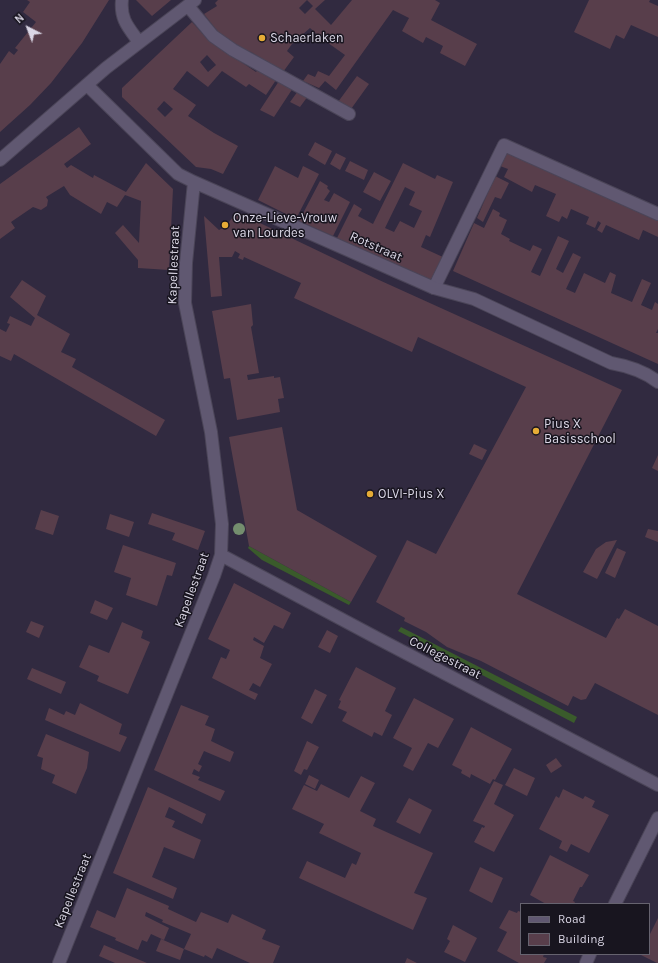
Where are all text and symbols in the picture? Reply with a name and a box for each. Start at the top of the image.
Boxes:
north arrow [8,8,48,48]
text: N [12,11,27,26]
place label: Schaerlaken [270,30,344,46]
marker: Schaerlaken [257,33,267,43]
place label: Onze-Lieve-Vrouw van Lourdes [233,210,337,241]
marker: Onze-Lieve-Vrouw van Lourdes [220,220,230,230]
street label: Kapellestraat [165,225,183,305]
street label: Rotstraat [347,229,405,265]
place label: Pius X Basisschool [544,416,616,447]
marker: Pius X Basisschool [531,426,541,436]
place label: OLVI-Pius X [378,486,445,502]
marker: OLVI-Pius X [365,489,375,499]
street label: Kapellestraat [171,550,213,630]
street label: Collegestraat [406,633,484,683]
street label: Kapellestraat [51,851,95,931]
legend [520,903,650,955]
text: Road [558,912,586,926]
text: Building [558,932,604,946]

